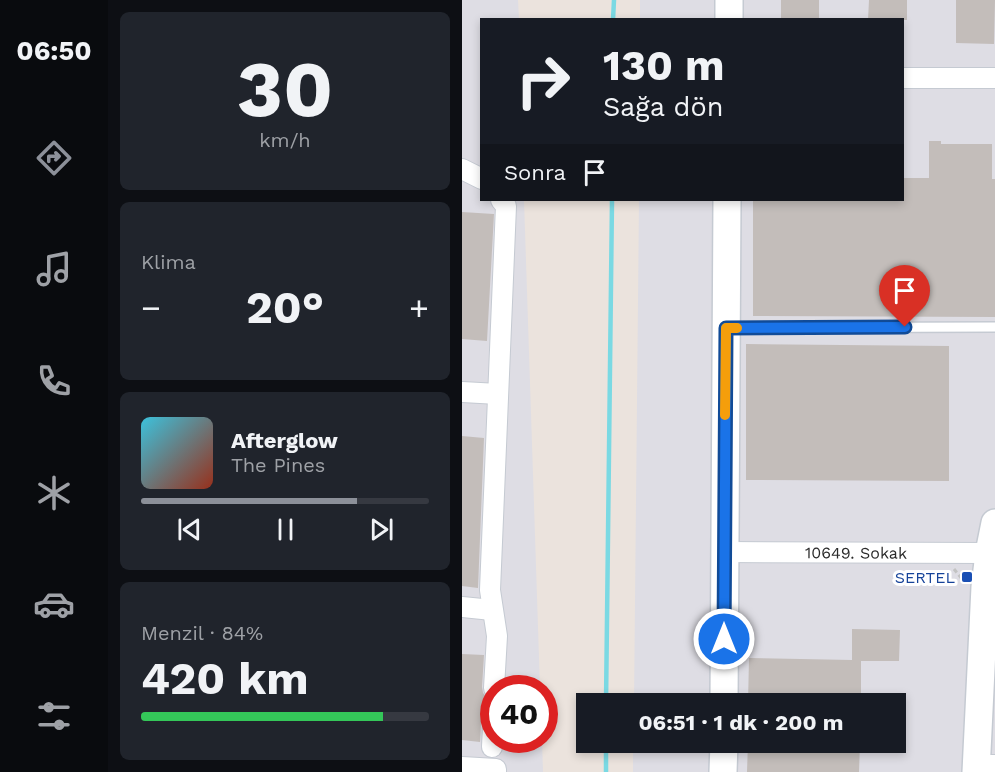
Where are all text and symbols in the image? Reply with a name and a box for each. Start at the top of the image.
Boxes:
text: 06:50 [16,35,92,67]
text: 130 m [603,41,725,90]
icon: right [504,42,582,120]
text: 30 [237,43,333,135]
text: Sağa dön [603,91,723,123]
text: km/h [259,128,311,152]
icon: directions [33,137,75,179]
icon: arrive [578,156,611,189]
text: Sonra [504,160,566,185]
icon: music [33,248,75,290]
text: Klima [141,250,196,274]
pin [879,265,930,327]
icon: arrive [888,274,921,307]
text: 20° [246,281,324,334]
text: − [141,288,161,327]
text: + [409,288,429,327]
icon: phone [33,360,75,402]
text: Afterglow [231,428,338,453]
text: The Pines [231,453,325,477]
icon: climate [33,472,75,514]
icon: previous [173,513,206,546]
icon: pause [269,513,302,546]
icon: next [365,513,398,546]
street label: 10649. Sokak [805,543,907,563]
place label: SERTEL [895,568,955,587]
marker: SERTEL [960,570,974,584]
icon: car [33,583,75,625]
position arrow [692,607,756,671]
text: Menzil · 84% [141,621,263,645]
text: 420 km [141,652,309,705]
speed limit sign: 40 [480,675,558,753]
icon: filters [33,695,75,737]
text: 06:51 · 1 dk · 200 m [638,710,844,735]

